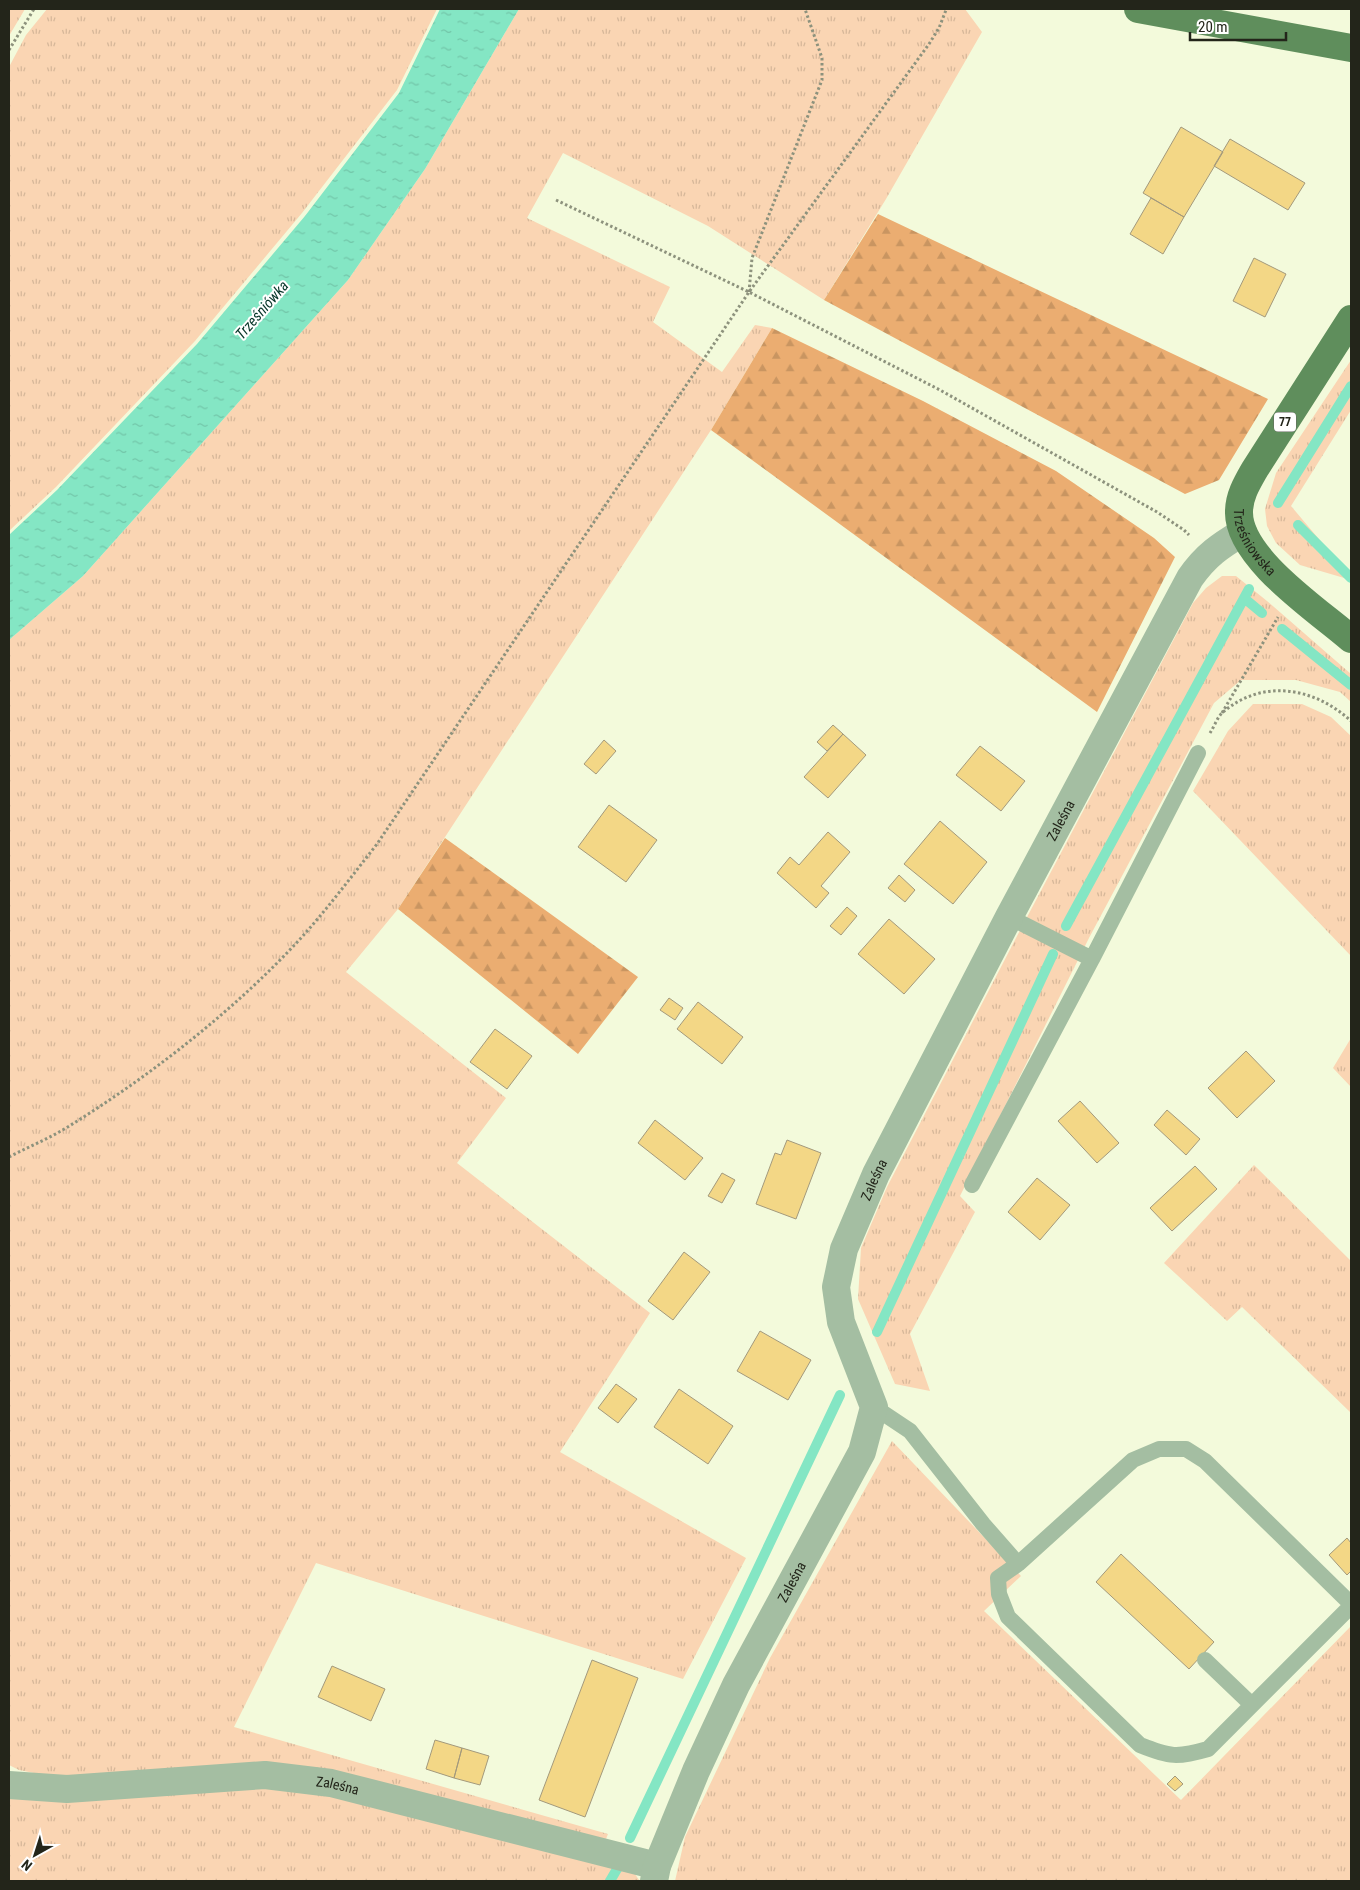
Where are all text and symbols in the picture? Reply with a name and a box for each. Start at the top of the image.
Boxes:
scale bar [1190,10,1286,42]
text: 20 m [1198,18,1228,36]
water label: Trześniówka [232,277,292,343]
road number: 77 [1274,412,1296,432]
street label: Trześniowska [1231,509,1279,579]
street label: Zaleśna [1043,797,1078,844]
street label: Zaleśna [858,1156,890,1203]
street label: Zaleśna [774,1559,809,1605]
street label: Zaleśna [315,1773,361,1798]
north arrow [10,1830,60,1880]
text: N [18,1856,35,1874]

